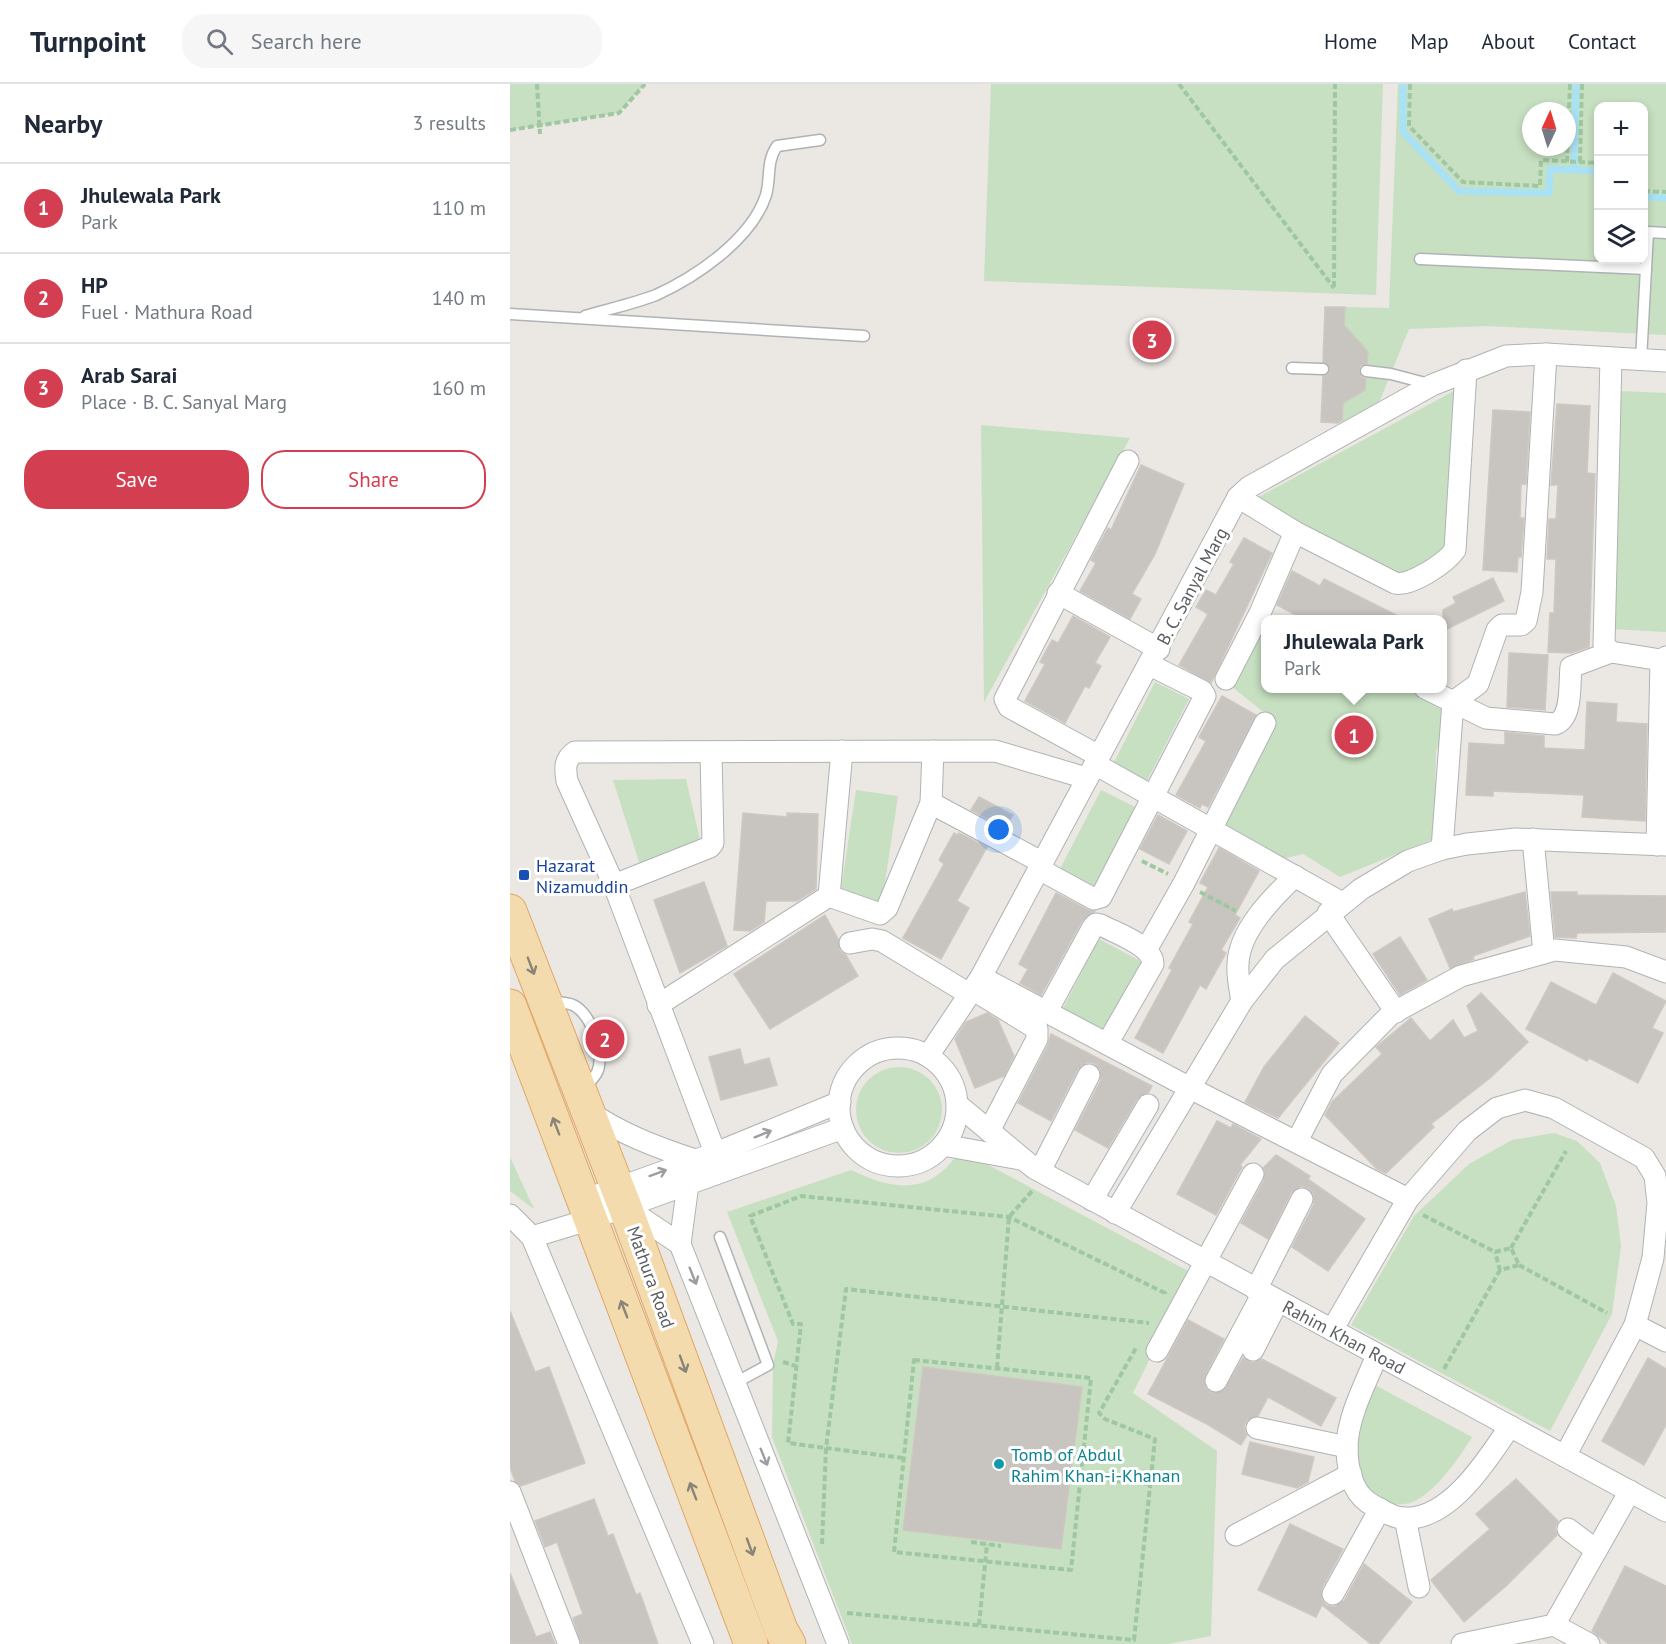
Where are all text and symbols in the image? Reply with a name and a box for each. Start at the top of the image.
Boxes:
search box [182,14,602,68]
text: Turnpoint [30,23,146,60]
icon: search [203,25,236,58]
text: Search here [251,27,362,55]
text: Home [1324,28,1377,55]
text: Map [1410,28,1449,55]
text: About [1482,28,1535,55]
text: Contact [1568,28,1636,55]
north arrow [1522,102,1576,156]
map controls [1594,102,1648,264]
button: + [1594,102,1648,156]
text: Nearby [24,107,102,140]
text: 3 results [413,110,486,136]
button: − [1594,156,1648,210]
text: Jhulewala Park [81,181,221,209]
text: 1 [38,195,49,221]
text: 110 m [432,195,486,221]
text: Park [81,209,118,235]
button: layers [1594,210,1648,264]
text: HP [81,271,108,299]
text: 2 [38,285,49,311]
text: 140 m [432,285,486,311]
text: Fuel · Mathura Road [81,299,253,325]
pin: 3 [1132,318,1172,362]
text: Arab Sarai [81,361,177,389]
text: 3 [38,375,49,401]
text: 160 m [432,375,486,401]
text: Place · B. C. Sanyal Marg [81,389,287,415]
button: Save [24,450,249,509]
button: Share [261,450,486,509]
street label: B. C. Sanyal Marg [1151,523,1233,649]
popup [1261,615,1447,693]
text: Jhulewala Park [1284,627,1424,655]
text: Park [1284,655,1321,681]
pin: 1 [1334,712,1374,758]
your location [984,815,1013,844]
place label: Hazarat Nizamuddin [536,854,628,898]
marker: Hazarat Nizamuddin [517,868,531,882]
one-way arrow [526,956,537,975]
pin: 2 [586,1016,625,1062]
one-way arrow [549,1117,560,1136]
one-way arrow [753,1128,772,1139]
one-way arrow [649,1167,667,1178]
street label: Mathura Road [622,1223,680,1331]
one-way arrow [688,1266,699,1284]
street label: Rahim Khan Road [1279,1295,1409,1379]
one-way arrow [618,1300,629,1319]
one-way arrow [678,1354,689,1373]
place label: Tomb of Abdul Rahim Khan-i-Khanan [1011,1443,1180,1487]
one-way arrow [759,1447,770,1466]
marker: Tomb of Abdul Rahim Khan-i-Khanan [992,1457,1006,1471]
one-way arrow [686,1483,697,1501]
one-way arrow [746,1537,757,1556]

